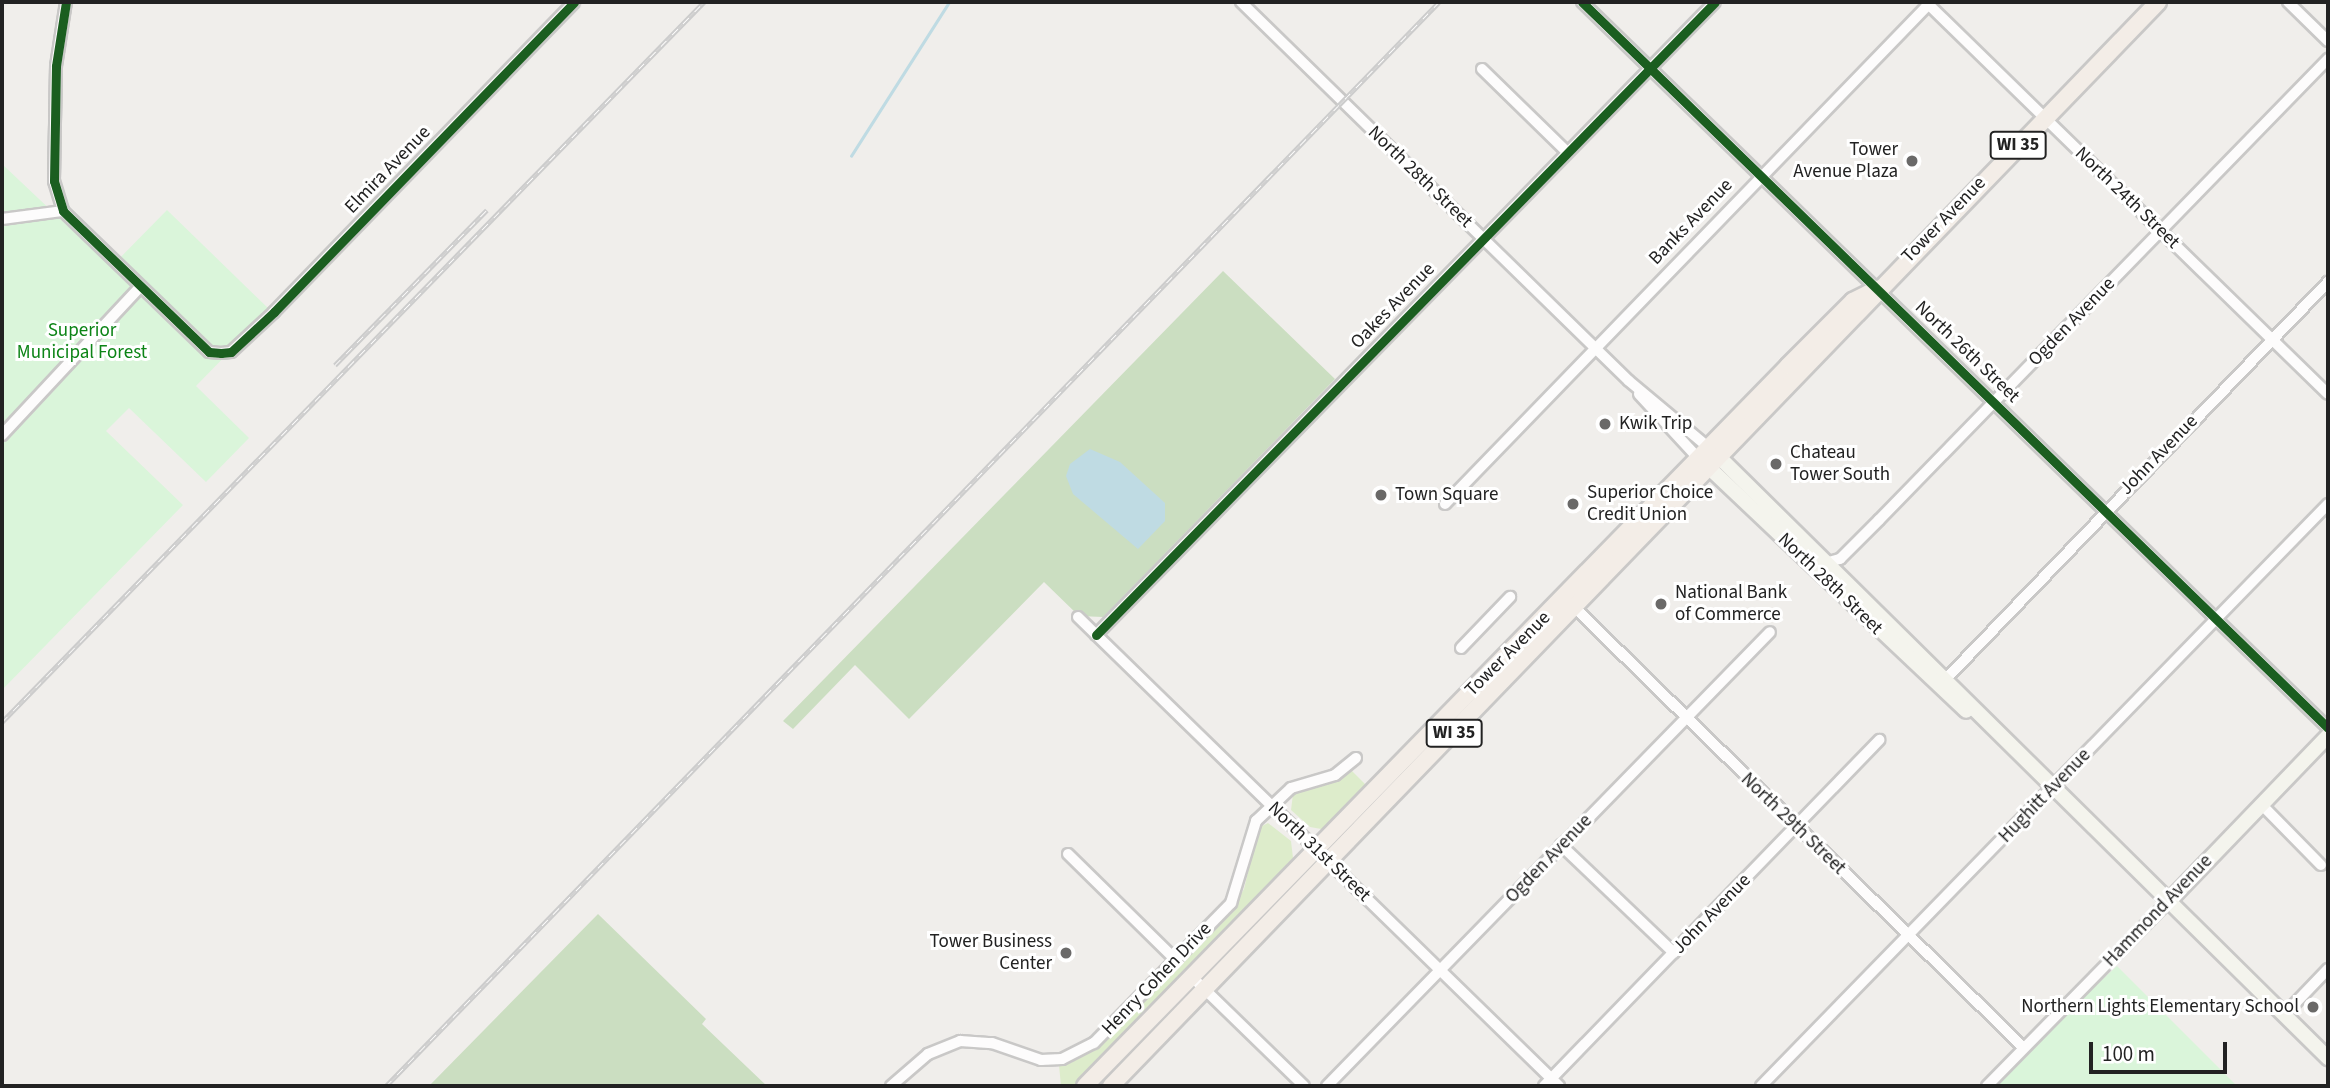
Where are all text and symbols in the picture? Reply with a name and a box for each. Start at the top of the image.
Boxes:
street label: Elmira Avenue [340,121,436,219]
street label: North 28th Street [1363,121,1477,233]
road number: WI 35 [1988,130,2048,160]
place label: Tower Avenue Plaza [1793,139,1898,183]
street label: North 24th Street [2070,142,2184,254]
marker: Tower Avenue Plaza [1904,153,1920,169]
street label: Tower Avenue [1897,172,1991,268]
street label: Banks Avenue [1644,174,1738,270]
street label: Oakes Avenue [1346,258,1440,354]
street label: Ogden Avenue [2024,273,2120,371]
street label: North 26th Street [1910,296,2024,408]
park label: Superior Municipal Forest [17,320,147,364]
street label: John Avenue [2115,410,2203,500]
place label: Kwik Trip [1619,413,1692,435]
marker: Kwik Trip [1597,416,1613,432]
place label: Chateau Tower South [1790,442,1890,486]
marker: Chateau Tower South [1768,456,1784,472]
place label: Superior Choice Credit Union [1587,482,1713,526]
place label: Town Square [1395,484,1498,506]
marker: Town Square [1373,487,1389,503]
marker: Superior Choice Credit Union [1565,496,1581,512]
street label: North 28th Street [1773,528,1887,640]
place label: National Bank of Commerce [1675,582,1787,626]
marker: National Bank of Commerce [1653,596,1669,612]
street label: Tower Avenue [1461,607,1555,701]
road number: WI 35 [1424,718,1484,748]
street label: Hughitt Avenue [1994,744,2096,848]
street label: North 29th Street [1736,768,1850,880]
street label: North 31st Street [1263,797,1375,907]
street label: Ogden Avenue [1501,810,1597,908]
street label: Hammond Avenue [2099,850,2217,972]
street label: John Avenue [1668,869,1756,959]
street label: Henry Cohen Drive [1097,918,1217,1040]
place label: Tower Business Center [930,931,1052,975]
marker: Tower Business Center [1058,945,1074,961]
place label: Northern Lights Elementary School [2021,996,2299,1018]
marker: Northern Lights Elementary School [2305,999,2321,1015]
scale bar [2092,1028,2230,1072]
text: 100 m [2102,1039,2155,1069]

